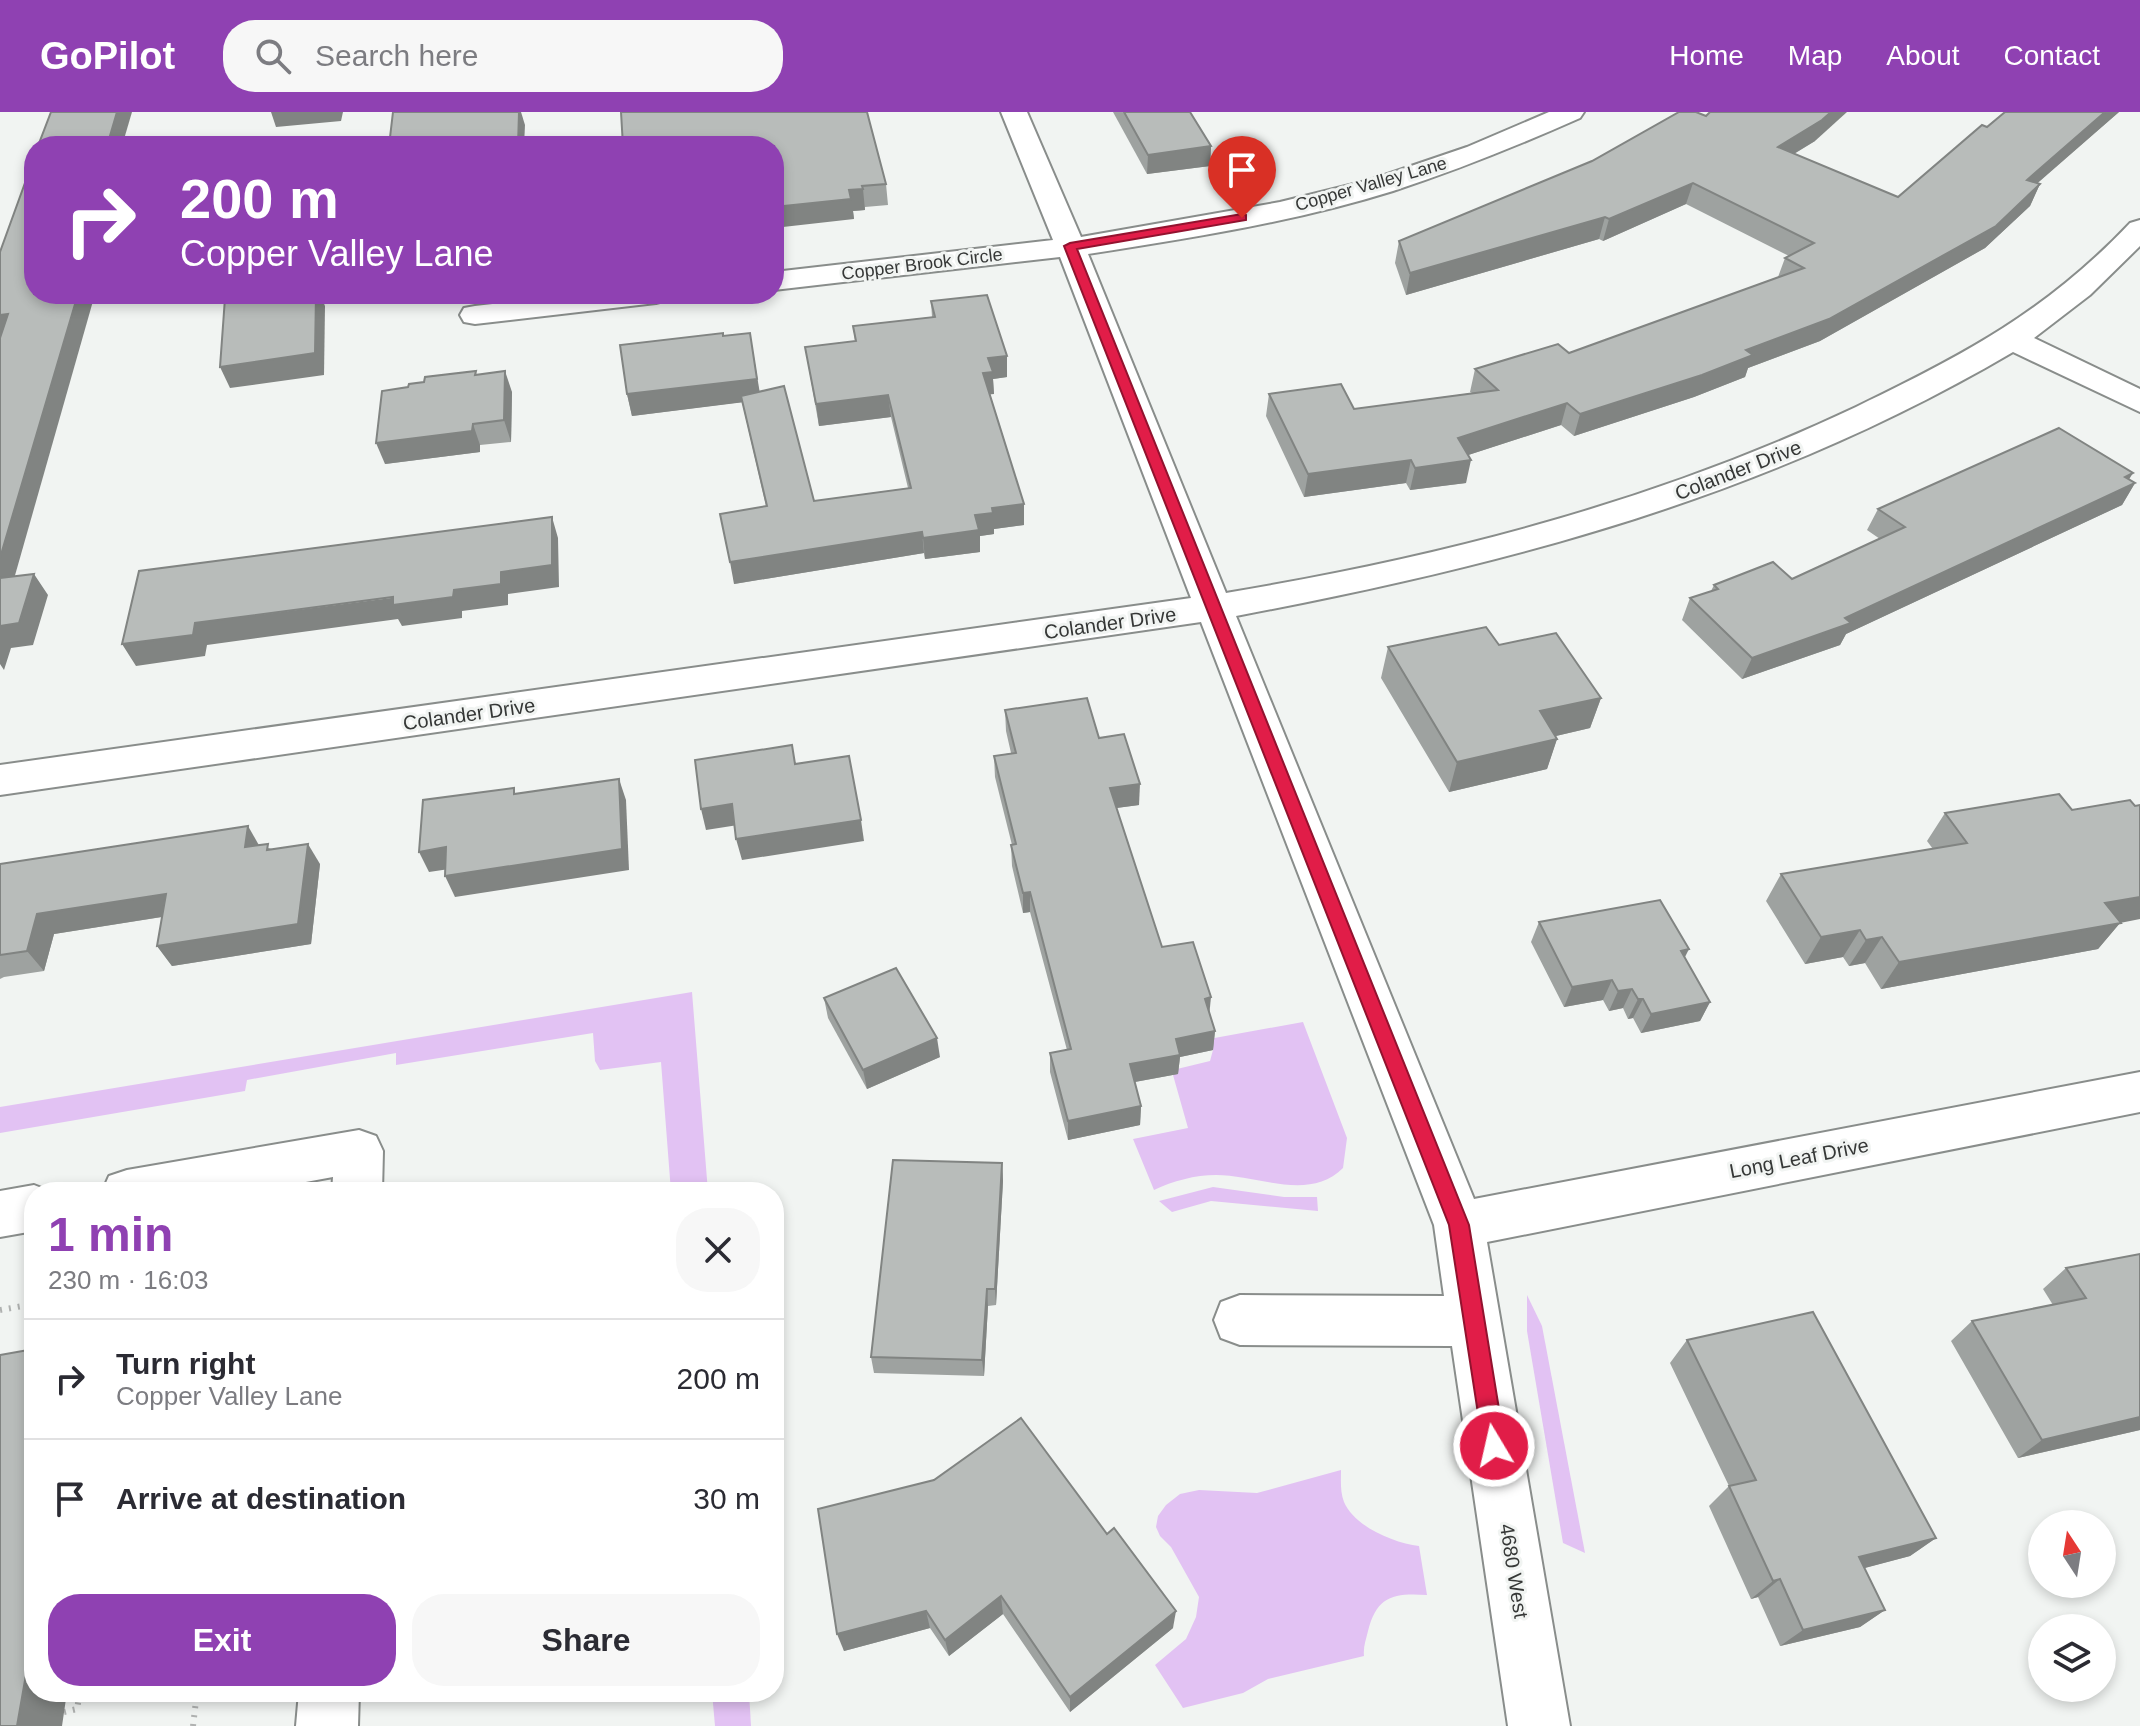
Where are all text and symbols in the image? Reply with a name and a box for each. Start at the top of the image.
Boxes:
search box [223,20,783,92]
icon: search [251,34,295,78]
text: GoPilot [40,35,175,77]
text: Search here [315,39,479,72]
text: Home [1669,40,1744,71]
text: Map [1788,40,1842,71]
text: About [1886,40,1960,71]
text: Contact [2004,40,2100,71]
pin [1208,136,1276,218]
icon: arrive [1220,148,1264,192]
street label: Copper Valley Lane [1293,153,1449,215]
text: 200 m [180,167,339,230]
icon: right [48,168,152,272]
text: Copper Valley Lane [180,233,494,274]
street label: Copper Brook Circle [840,244,1004,284]
street label: Colander Drive [1672,436,1804,504]
street label: Colander Drive [1042,603,1178,643]
street label: Colander Drive [401,694,537,734]
street label: Long Leaf Drive [1728,1134,1870,1182]
text: 1 min [48,1208,173,1261]
button: close [676,1208,760,1292]
text: 230 m · 16:03 [48,1265,208,1295]
text: Turn right [116,1347,255,1380]
icon: right [48,1357,92,1401]
text: 200 m [677,1362,760,1395]
text: Copper Valley Lane [116,1381,342,1411]
position arrow [1452,1404,1536,1488]
icon: arrive [48,1477,92,1521]
text: Arrive at destination [116,1482,406,1515]
text: 30 m [693,1482,760,1515]
north arrow [2028,1510,2116,1598]
map controls [2028,1510,2116,1702]
street label: 4680 West [1496,1522,1532,1620]
button: Exit [48,1594,396,1686]
button: Share [412,1594,760,1686]
button: layers [2028,1614,2116,1702]

